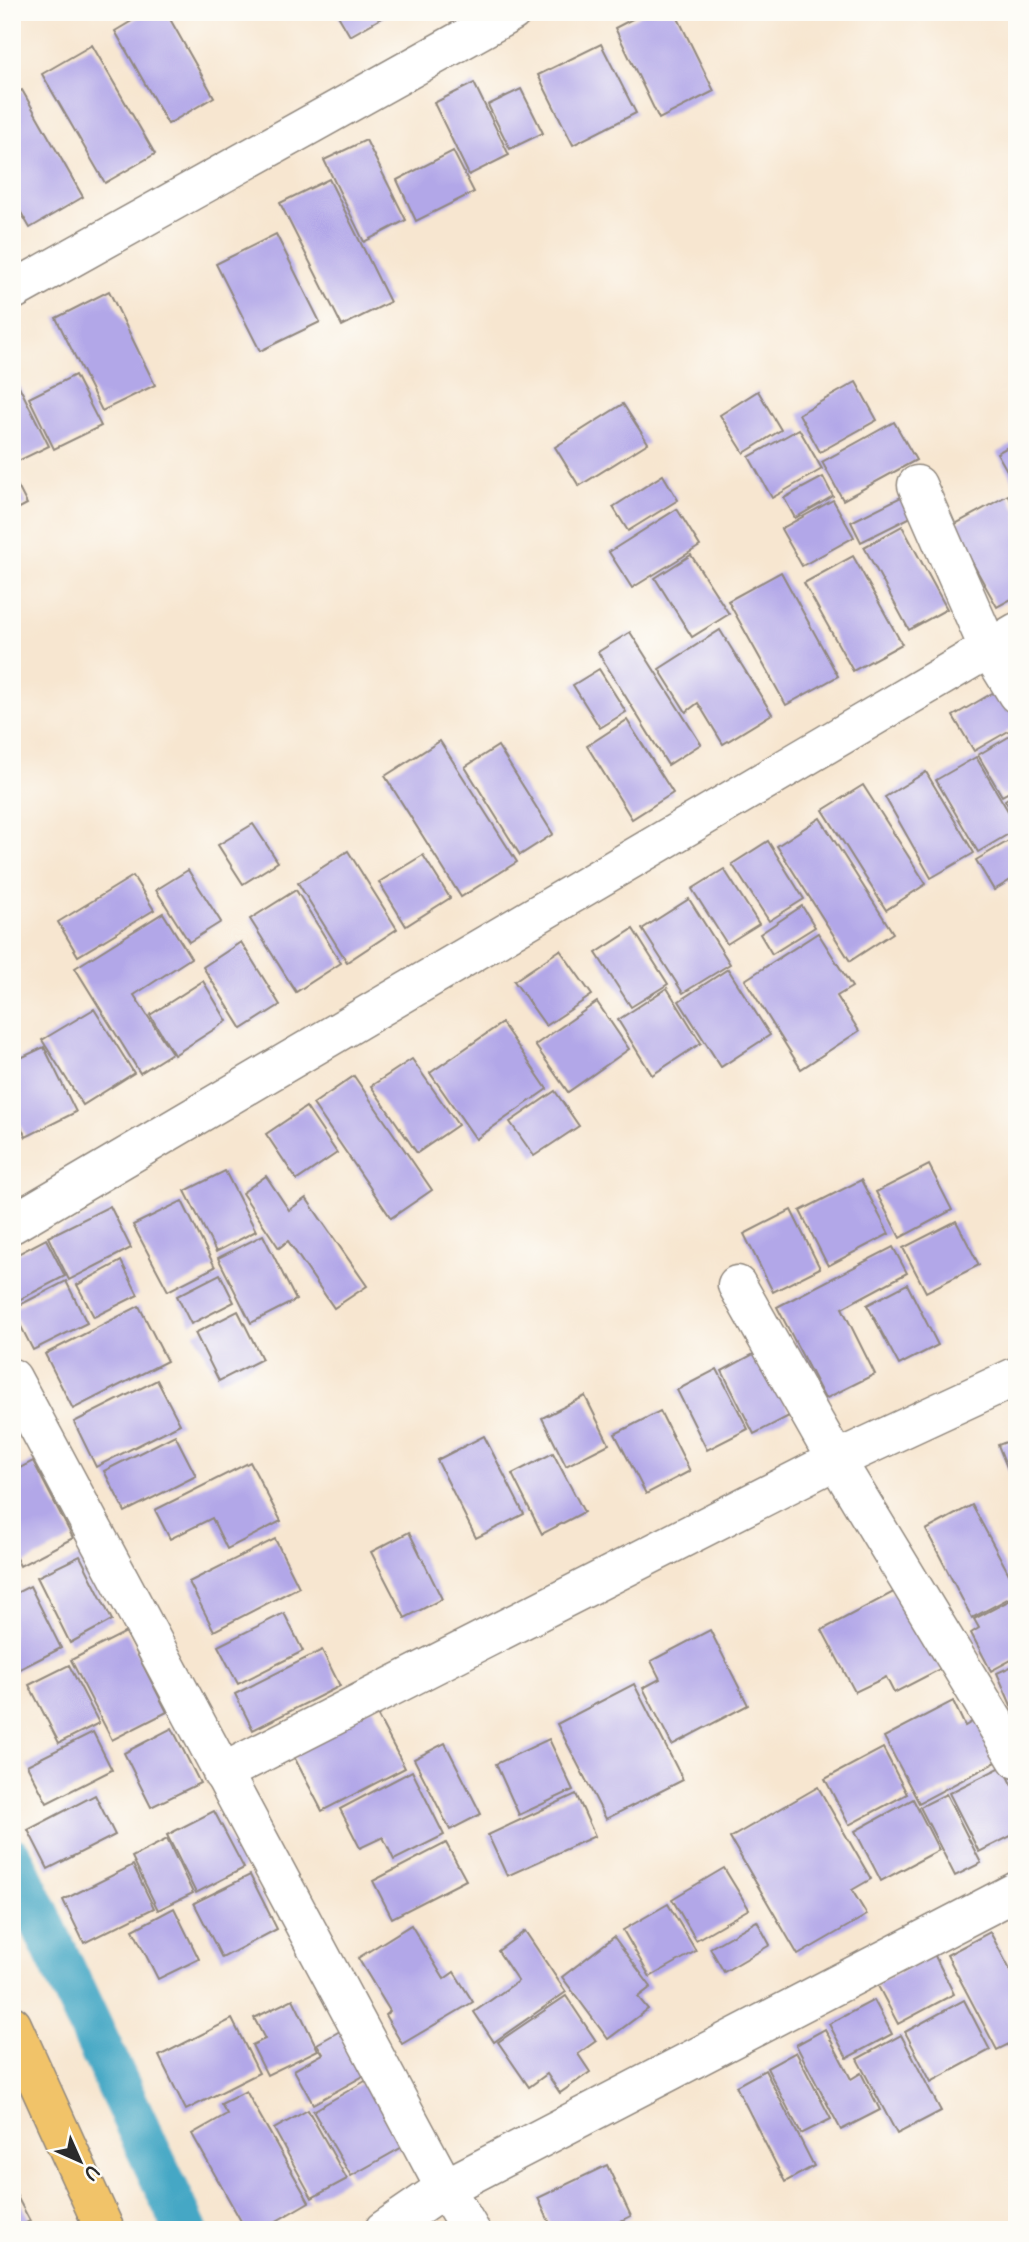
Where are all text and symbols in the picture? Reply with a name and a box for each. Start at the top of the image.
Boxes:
north arrow [46,2126,116,2196]
text: U [78,2159,104,2185]

